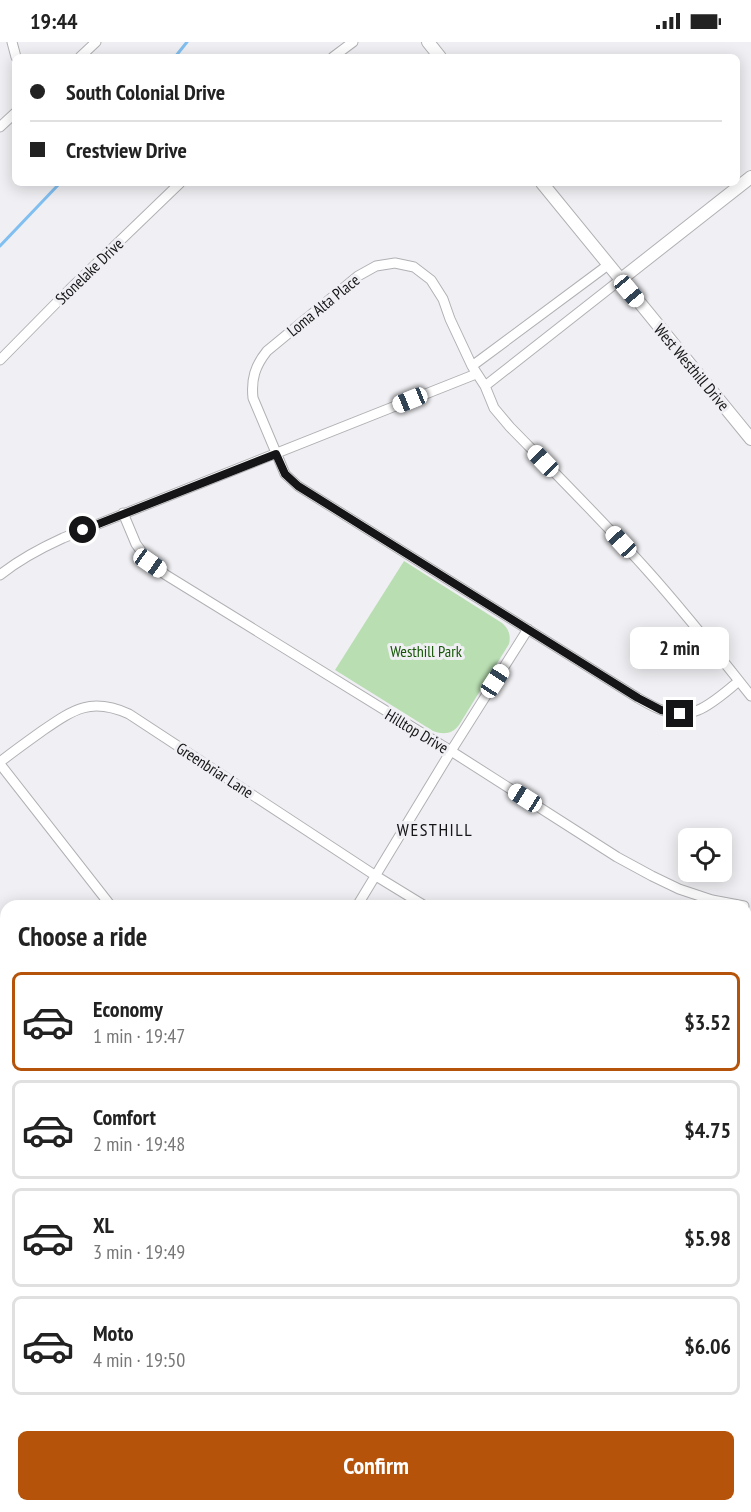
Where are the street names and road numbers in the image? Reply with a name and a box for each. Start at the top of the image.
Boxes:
street label: Stonelake Drive [51,234,127,308]
street label: Loma Alta Place [283,270,363,340]
street label: West Westhill Drive [650,320,734,414]
street label: Hilltop Drive [382,704,452,758]
street label: Greenbriar Lane [173,738,257,802]

